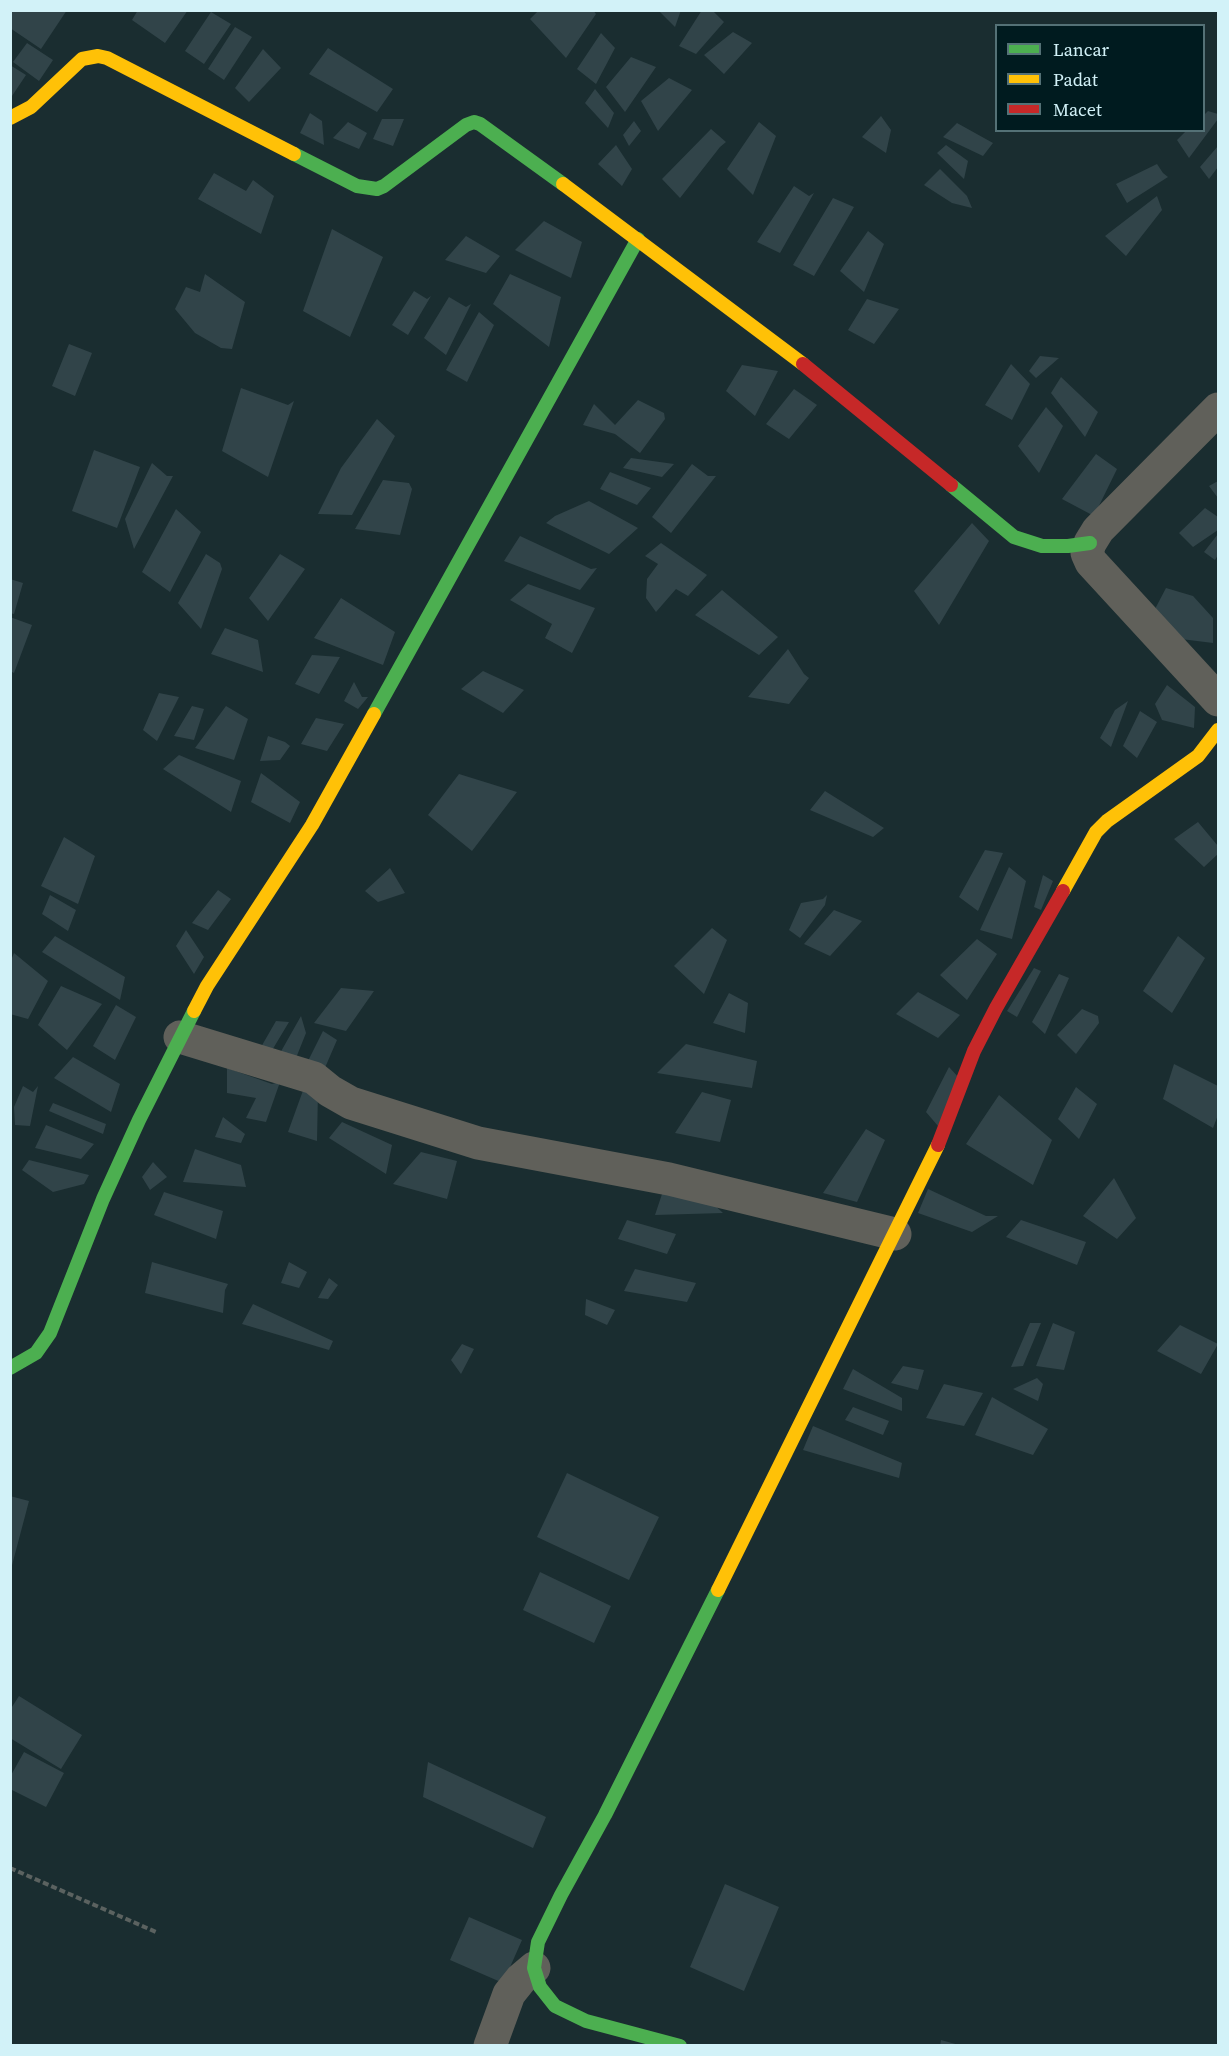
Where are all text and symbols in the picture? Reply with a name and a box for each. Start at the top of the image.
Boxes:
legend [995,24,1205,132]
text: Lancar [1053,37,1109,62]
text: Padat [1053,67,1098,92]
text: Macet [1053,97,1102,122]

